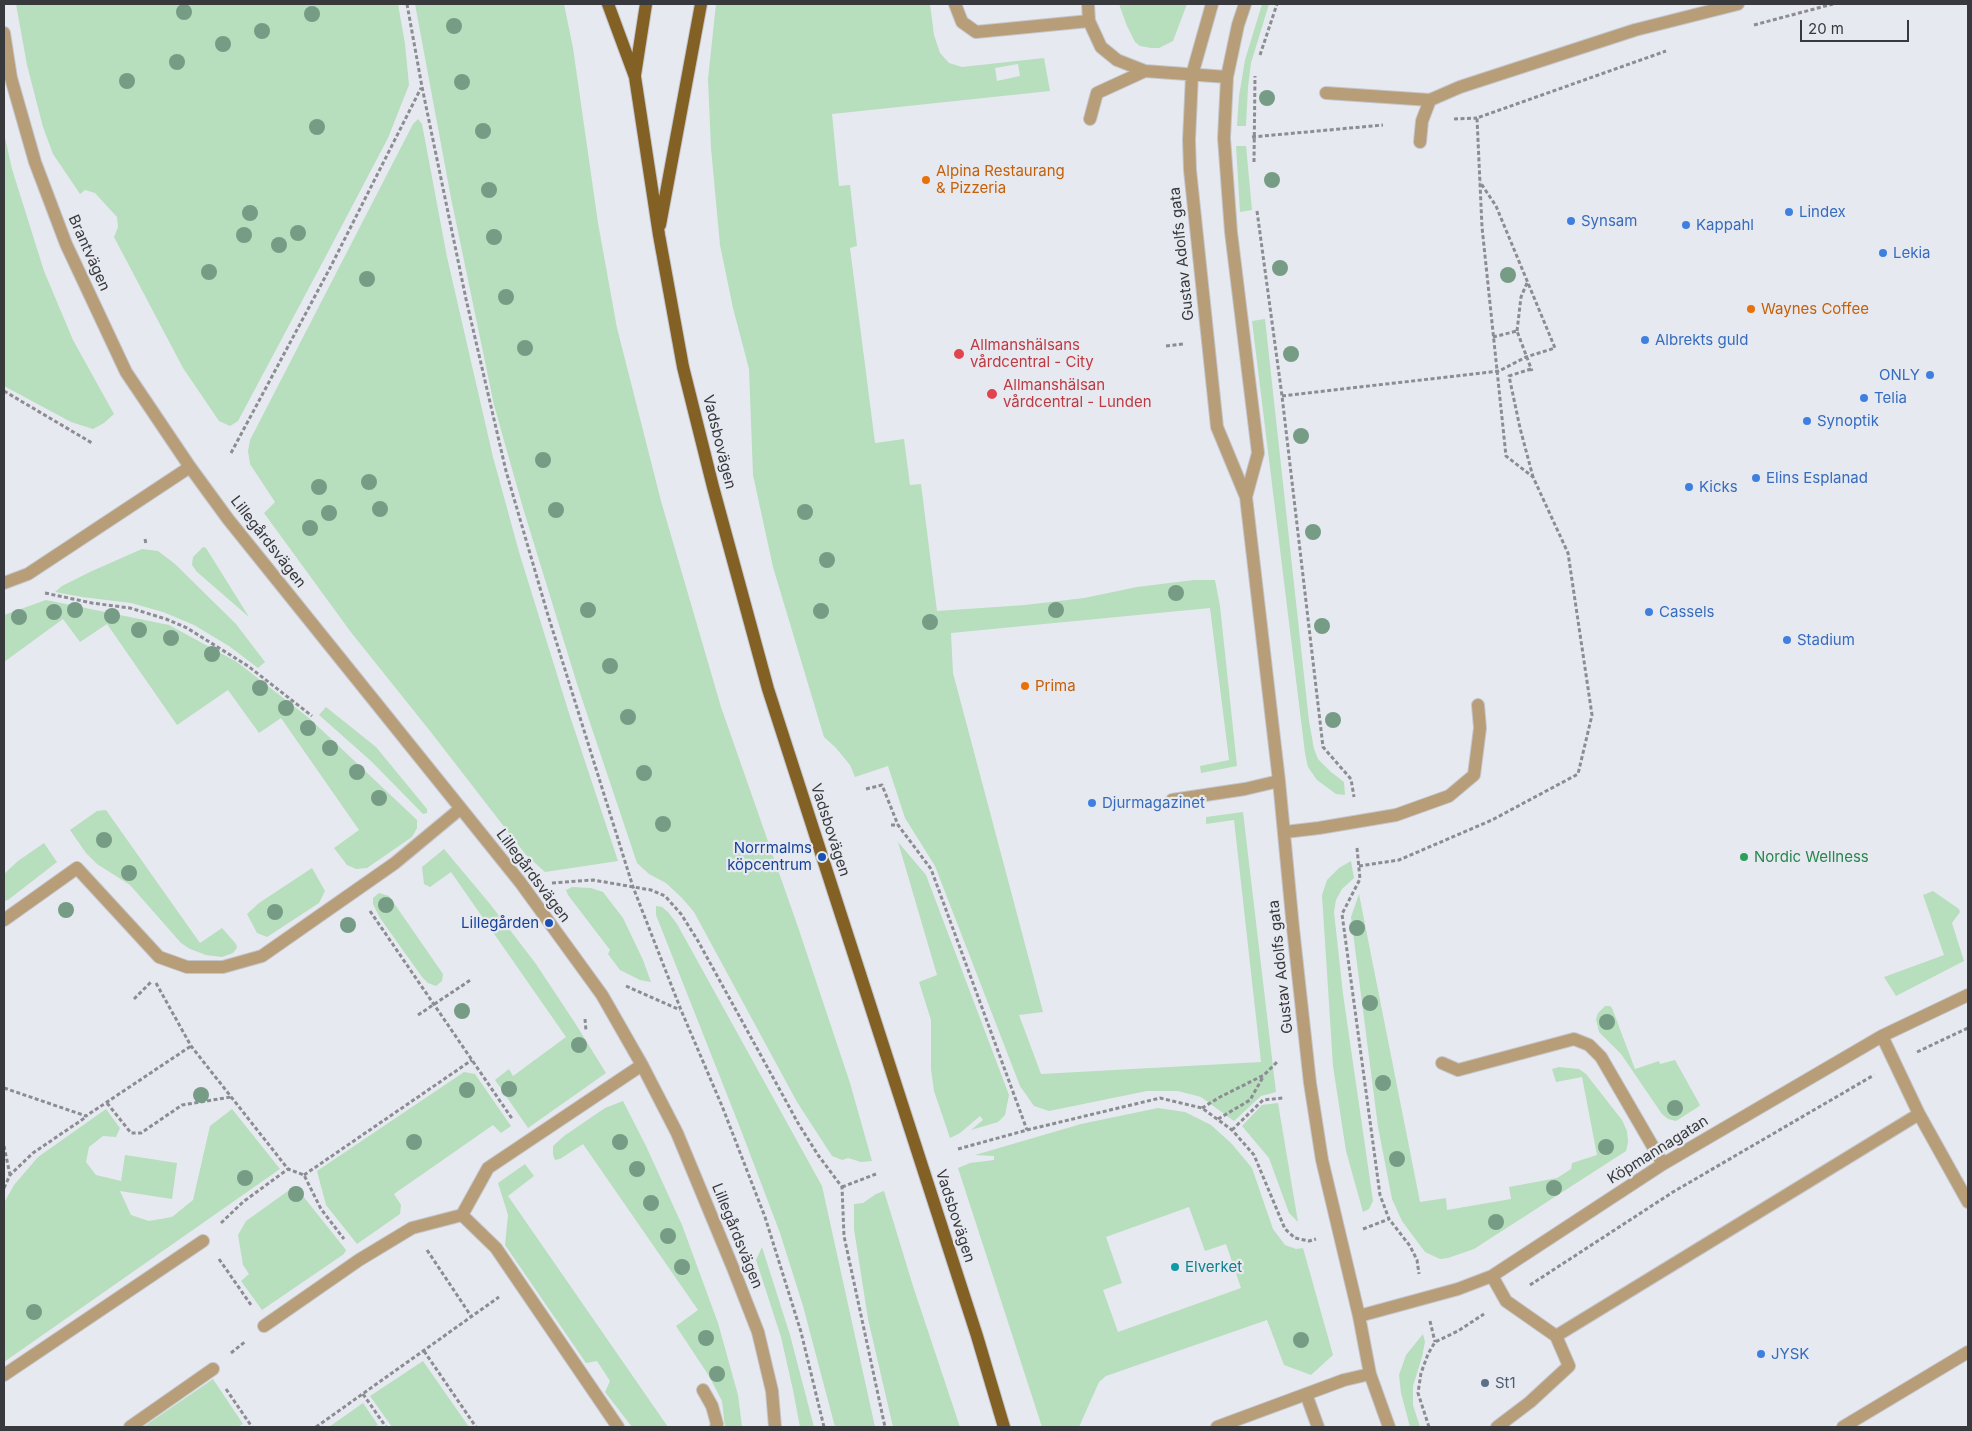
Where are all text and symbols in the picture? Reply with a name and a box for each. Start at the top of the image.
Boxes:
scale bar [1802,10,1911,42]
text: 20 m [1808,19,1844,38]
place label: Alpina Restaurang & Pizzeria [936,162,1065,197]
marker: Alpina Restaurang & Pizzeria [920,174,932,186]
street label: Gustav Adolfs gata [1166,186,1198,322]
place label: Lindex [1799,203,1846,221]
marker: Lindex [1783,206,1795,218]
street label: Brantvägen [64,212,114,294]
place label: Synsam [1581,212,1637,230]
marker: Synsam [1565,215,1577,227]
place label: Kappahl [1696,216,1754,234]
marker: Kappahl [1680,219,1692,231]
place label: Lekia [1893,244,1931,262]
marker: Lekia [1877,247,1889,259]
place label: Waynes Coffee [1761,300,1869,318]
marker: Waynes Coffee [1745,303,1757,315]
place label: Albrekts guld [1655,331,1748,349]
marker: Albrekts guld [1639,334,1651,346]
place label: Allmanshälsans vårdcentral - City [970,336,1094,371]
marker: Allmanshälsans vårdcentral - City [952,347,966,361]
place label: ONLY [1879,366,1920,384]
marker: ONLY [1924,369,1936,381]
place label: Allmanshälsan vårdcentral - Lunden [1003,376,1151,411]
marker: Allmanshälsan vårdcentral - Lunden [985,387,999,401]
place label: Telia [1874,389,1907,407]
marker: Telia [1858,392,1870,404]
street label: Vadsbovägen [699,393,739,491]
place label: Synoptik [1817,412,1879,430]
marker: Synoptik [1801,415,1813,427]
place label: Elins Esplanad [1766,469,1868,487]
marker: Elins Esplanad [1750,472,1762,484]
place label: Kicks [1699,478,1738,496]
marker: Kicks [1683,481,1695,493]
street label: Lillegårdsvägen [226,492,310,592]
place label: Cassels [1659,603,1715,621]
marker: Cassels [1643,606,1655,618]
place label: Stadium [1797,631,1855,649]
marker: Stadium [1781,634,1793,646]
place label: Prima [1035,677,1076,695]
marker: Prima [1019,680,1031,692]
street label: Vadsbovägen [807,781,853,879]
place label: Djurmagazinet [1102,794,1205,812]
marker: Djurmagazinet [1086,797,1098,809]
street label: Lillegårdsvägen [492,826,574,926]
place label: Norrmalms köpcentrum [727,839,812,874]
place label: Nordic Wellness [1754,848,1869,866]
marker: Norrmalms köpcentrum [816,851,828,863]
marker: Nordic Wellness [1738,851,1750,863]
street label: Gustav Adolfs gata [1265,899,1297,1035]
place label: Lillegården [461,914,539,932]
marker: Lillegården [543,917,555,929]
street label: Köpmannagatan [1604,1112,1712,1188]
street label: Vadsbovägen [932,1167,978,1265]
street label: Lillegårdsvägen [708,1181,766,1291]
place label: Elverket [1185,1258,1242,1276]
marker: Elverket [1169,1261,1181,1273]
place label: JYSK [1771,1345,1809,1363]
marker: JYSK [1755,1348,1767,1360]
place label: St1 [1495,1374,1516,1392]
marker: St1 [1479,1377,1491,1389]

